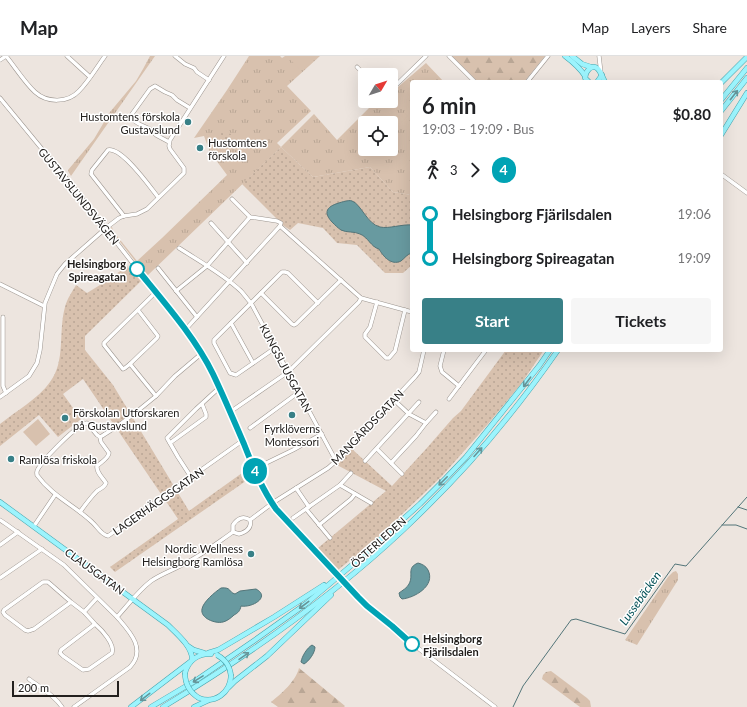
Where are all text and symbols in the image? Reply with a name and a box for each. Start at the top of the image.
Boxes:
text: Map [20,16,58,39]
text: Map [581,19,609,36]
text: Layers [631,19,671,36]
text: Share [693,19,727,36]
north arrow [358,68,398,108]
map controls [358,68,398,156]
one-way arrow [730,89,738,100]
text: 6 min [422,92,477,119]
text: $0.80 [673,105,711,123]
place label: Hustomtens förskola Gustavslund [80,110,180,136]
button: locate [358,116,398,156]
marker: Hustomtens förskola Gustavslund [183,117,193,127]
text: 19:03 – 19:09 · Bus [422,121,534,137]
place label: Hustomtens förskola [208,136,267,162]
marker: Hustomtens förskola [195,143,205,153]
street label: GUSTAVSLUNDSVÄGEN [36,145,122,247]
icon: walk [422,159,444,181]
icon: forward [464,159,486,181]
text: 4 [500,161,508,178]
text: 3 [450,162,458,178]
text: Helsingborg Fjärilsdalen [452,205,612,223]
text: 19:06 [678,206,711,222]
text: Helsingborg Spireagatan [452,249,615,267]
text: 19:09 [678,250,711,266]
place label: Helsingborg Spireagatan [67,257,126,283]
marker: Helsingborg Spireagatan [129,261,145,277]
button: Start [422,298,563,344]
button: Tickets [571,298,711,344]
street label: KUNGSLJUSGATAN [257,322,315,414]
one-way arrow [523,376,531,387]
street label: MANGÅRDSGATAN [328,387,406,467]
place label: Förskolan Utforskaren på Gustavslund [73,406,179,432]
marker: Fyrklöverns Montessori [287,410,297,420]
marker: Förskolan Utforskaren på Gustavslund [60,413,70,423]
place label: Fyrklöverns Montessori [264,422,320,448]
one-way arrow [473,447,482,457]
place label: Ramlösa friskola [19,453,97,466]
marker: Ramlösa friskola [6,454,16,464]
line badge: 4 [242,458,268,484]
text: 4 [251,462,259,479]
street label: LAGERHÄGGSGATAN [110,465,206,537]
one-way arrow [438,476,448,486]
street label: ÖSTERLEDEN [348,514,408,570]
place label: Nordic Wellness Helsingborg Ramlösa [142,542,243,568]
street label: CLAUSGATAN [63,545,127,597]
marker: Nordic Wellness Helsingborg Ramlösa [246,549,256,559]
water label: Lussebäcken [616,568,664,628]
one-way arrow [299,600,310,609]
place label: Helsingborg Fjärilsdalen [423,632,482,658]
marker: Helsingborg Fjärilsdalen [404,636,420,652]
one-way arrow [238,652,249,660]
one-way arrow [193,675,204,683]
scale bar [12,679,119,698]
text: 200 m [18,681,49,694]
one-way arrow [139,692,150,701]

